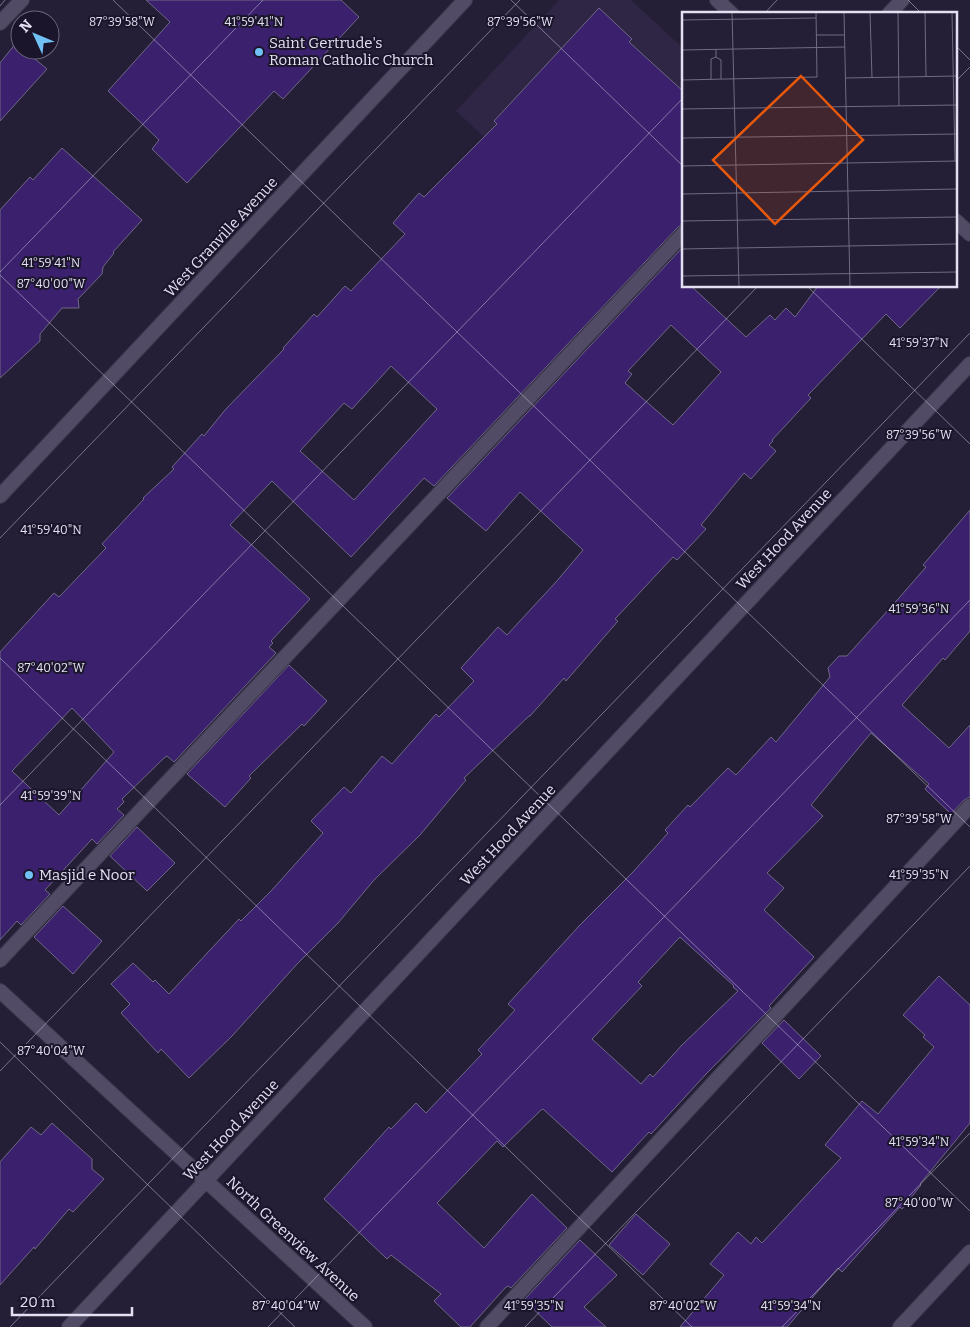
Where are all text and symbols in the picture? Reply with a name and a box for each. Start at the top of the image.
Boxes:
north arrow [10,10,60,60]
inset map [682,12,958,288]
text: 87°39'58"W [89,15,156,29]
text: 41°59'41"N [225,15,284,29]
text: 87°39'56"W [487,15,554,29]
text: N [16,16,36,36]
place label: Saint Gertrude's Roman Catholic Church [269,34,434,69]
marker: Saint Gertrude's Roman Catholic Church [253,46,265,58]
street label: West Granville Avenue [161,173,281,301]
text: 41°59'41"N [22,256,81,270]
text: 87°40'00"W [17,277,86,291]
text: 41°59'37"N [889,336,949,350]
text: 87°39'56"W [886,428,953,442]
street label: West Hood Avenue [733,485,835,593]
text: 41°59'40"N [20,523,82,537]
text: 41°59'36"N [889,602,950,616]
text: 87°40'02"W [17,661,85,675]
street label: West Hood Avenue [457,781,559,889]
text: 41°59'39"N [21,789,82,803]
text: 87°39'58"W [886,812,953,826]
place label: Masjid e Noor [39,866,135,884]
text: 41°59'35"N [889,868,950,882]
marker: Masjid e Noor [23,869,35,881]
text: 87°40'04"W [17,1044,86,1058]
street label: West Hood Avenue [180,1076,282,1184]
text: 41°59'34"N [889,1135,950,1149]
street label: North Greenview Avenue [223,1173,363,1305]
text: 87°40'00"W [885,1196,954,1210]
scale bar [12,1284,132,1316]
text: 20 m [20,1293,56,1311]
text: 87°40'04"W [252,1299,321,1313]
text: 41°59'35"N [504,1299,565,1313]
text: 87°40'02"W [649,1299,717,1313]
text: 41°59'34"N [761,1299,822,1313]

